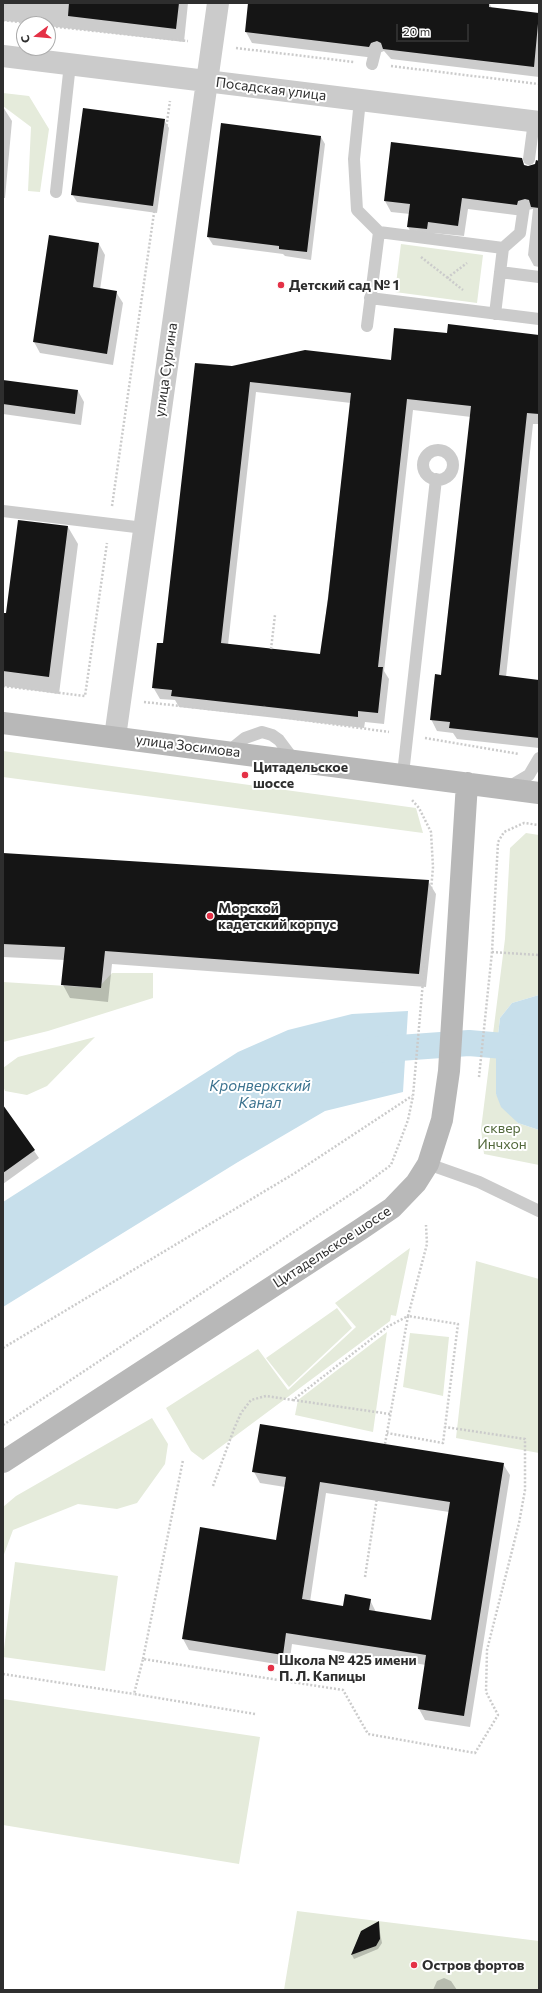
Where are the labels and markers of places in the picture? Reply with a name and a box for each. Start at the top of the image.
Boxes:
place label: Детский сад № 1 [289,277,399,293]
marker: Детский сад № 1 [276,280,286,290]
place label: Цитадельское шоссе [253,759,348,792]
marker: Цитадельское шоссе [240,770,250,780]
place label: Морской кадетский корпус [218,900,336,932]
marker: Морской кадетский корпус [205,911,215,921]
place label: Школа № 425 имени П. Л. Капицы [279,1652,417,1684]
marker: Школа № 425 имени П. Л. Капицы [266,1663,276,1673]
place label: Остров фортов [422,1957,524,1973]
marker: Остров фортов [409,1960,419,1970]

